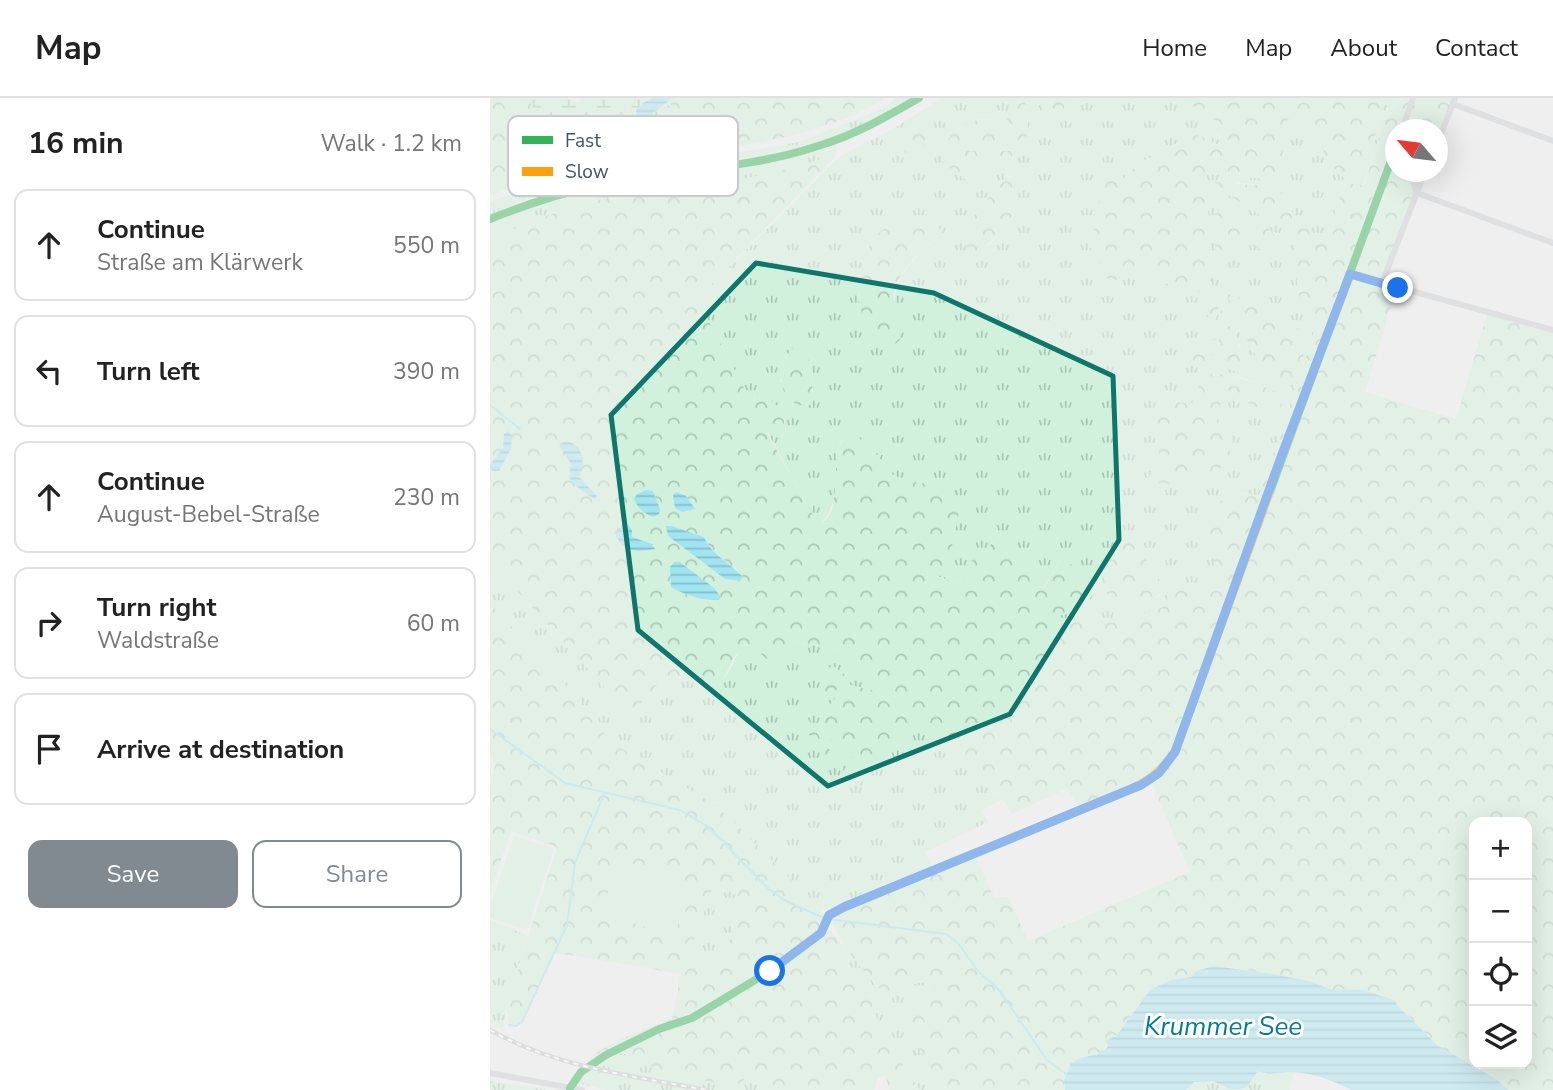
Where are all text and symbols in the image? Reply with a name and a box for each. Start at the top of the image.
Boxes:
text: Map [35,26,102,71]
text: Home [1142,32,1207,64]
text: Map [1245,32,1292,64]
text: About [1330,32,1397,64]
text: Contact [1435,32,1518,64]
legend [508,116,738,196]
north arrow [1385,119,1448,182]
text: 16 min [28,123,124,164]
text: Walk · 1.2 km [320,128,462,159]
text: Fast [565,128,601,154]
text: Slow [565,159,609,185]
text: Continue [97,212,205,247]
icon: ahead [30,226,68,264]
text: 550 m [393,230,460,261]
text: Straße am Klärwerk [97,247,303,278]
route end [1382,272,1413,303]
icon: left [30,352,68,390]
text: Turn left [97,354,200,389]
text: 390 m [393,356,460,387]
text: Continue [97,464,205,499]
icon: ahead [30,478,68,516]
text: 230 m [393,482,460,513]
text: August-Bebel-Straße [97,499,320,530]
text: Turn right [97,590,216,625]
icon: right [30,604,68,642]
text: 60 m [407,608,460,639]
text: Waldstraße [97,625,219,656]
icon: arrive [30,730,68,768]
text: Arrive at destination [97,732,344,767]
map controls [1469,817,1532,1069]
button: + [1469,817,1532,880]
button: Save [28,840,238,908]
button: Share [252,840,462,908]
button: − [1469,880,1532,943]
button: locate [1469,943,1532,1006]
route start [754,955,785,986]
button: layers [1469,1006,1532,1069]
water label: Krummer See [1144,1009,1302,1044]

